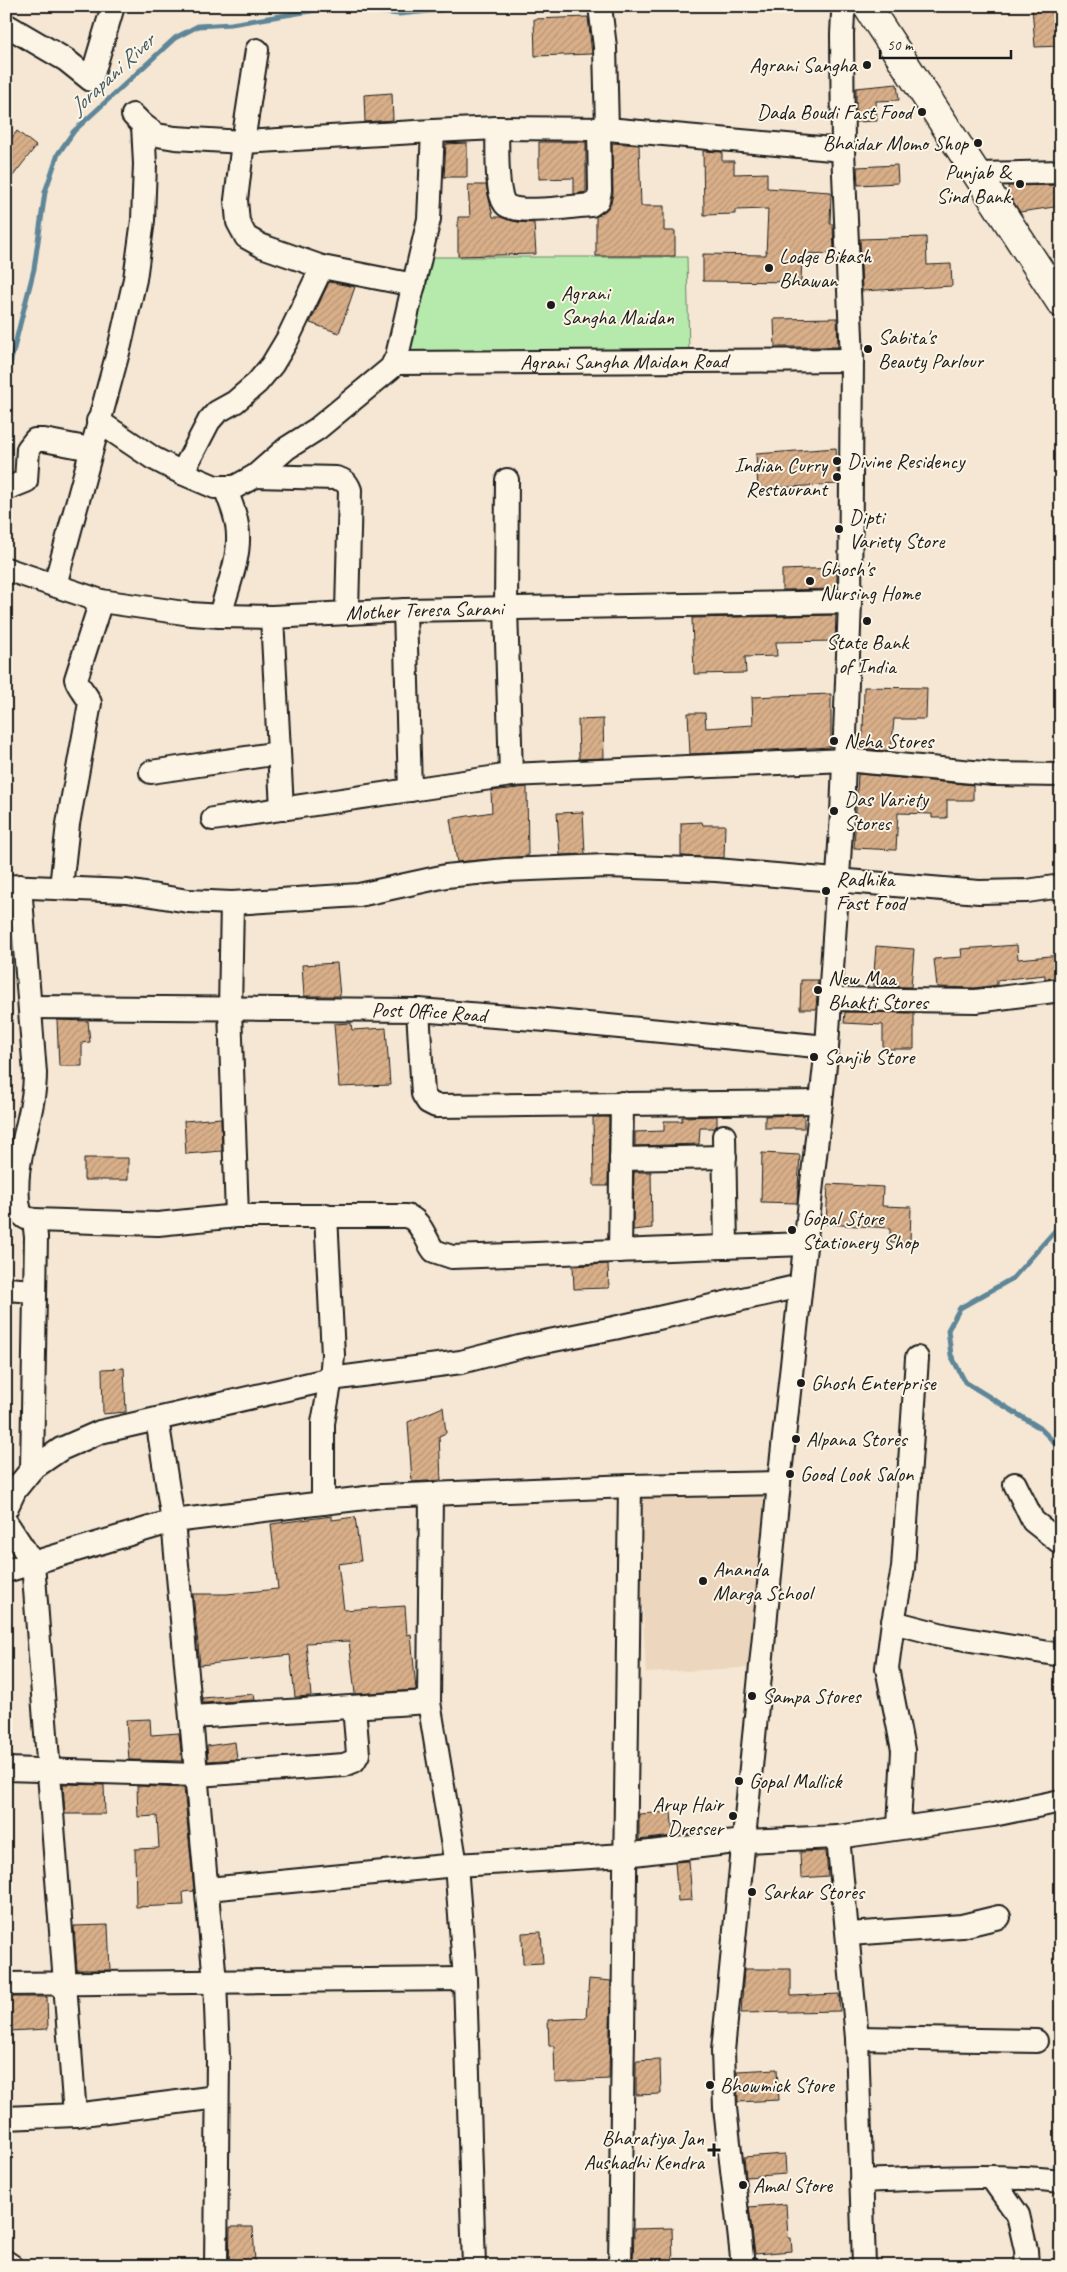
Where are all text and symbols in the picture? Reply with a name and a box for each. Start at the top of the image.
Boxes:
water label: Jorapani River [62,26,163,122]
scale bar [880,28,1011,60]
text: 50 m [887,36,914,55]
place label: Agrani Sangha [749,52,859,78]
marker: Agrani Sangha [861,59,873,71]
place label: Dada Boudi Fast Food [757,99,916,125]
marker: Dada Boudi Fast Food [916,106,928,118]
place label: Bhaidar Momo Shop [823,130,970,156]
marker: Bhaidar Momo Shop [972,137,984,149]
place label: Punjab & Sind Bank [936,159,1012,209]
marker: Punjab & Sind Bank [1014,178,1026,190]
place label: Lodge Bikash Bhawan [779,243,873,293]
marker: Lodge Bikash Bhawan [763,262,775,274]
place label: Agrani Sangha Maidan [561,280,674,330]
marker: Agrani Sangha Maidan [545,299,557,311]
place label: Sabita's Beauty Parlour [878,324,985,374]
marker: Sabita's Beauty Parlour [862,343,874,355]
street label: Agrani Sangha Maidan Road [520,348,731,375]
place label: Divine Residency [847,448,966,474]
place label: Indian Curry Restaurant [734,452,829,502]
marker: Divine Residency [831,455,843,467]
marker: Indian Curry Restaurant [831,471,843,483]
place label: Dipti Variety Store [849,504,945,554]
marker: Dipti Variety Store [833,523,845,535]
place label: Ghosh's Nursing Home [820,556,922,606]
marker: Ghosh's Nursing Home [804,575,816,587]
street label: Mother Teresa Sarani [345,595,507,626]
marker: State Bank of India [861,615,873,627]
place label: State Bank of India [826,629,910,679]
place label: Neha Stores [844,728,935,754]
marker: Neha Stores [828,735,840,747]
place label: Das Variety Stores [844,786,930,836]
marker: Das Variety Stores [828,805,840,817]
place label: Radhika Fast Food [836,866,908,916]
marker: Radhika Fast Food [820,885,832,897]
place label: New Maa Bhakti Stores [828,965,930,1015]
marker: New Maa Bhakti Stores [812,984,824,996]
street label: Post Office Road [371,997,491,1029]
place label: Sanjib Store [824,1044,917,1070]
marker: Sanjib Store [808,1051,820,1063]
place label: Gopal Store Stationery Shop [802,1205,919,1255]
marker: Gopal Store Stationery Shop [786,1224,798,1236]
place label: Ghosh Enterprise [811,1370,937,1396]
marker: Ghosh Enterprise [795,1377,807,1389]
place label: Alpana Stores [806,1426,909,1452]
marker: Alpana Stores [790,1433,802,1445]
place label: Good Look Salon [800,1461,914,1487]
marker: Good Look Salon [784,1468,796,1480]
place label: Ananda Marga School [713,1556,815,1606]
marker: Ananda Marga School [697,1575,709,1587]
place label: Sampa Stores [762,1683,862,1709]
marker: Sampa Stores [746,1690,758,1702]
place label: Gopal Mallick [749,1768,843,1794]
marker: Gopal Mallick [733,1775,745,1787]
place label: Arup Hair Dresser [653,1791,725,1841]
marker: Arup Hair Dresser [727,1810,739,1822]
place label: Sarkar Stores [762,1879,866,1905]
marker: Sarkar Stores [746,1886,758,1898]
place label: Bhowmick Store [720,2072,836,2098]
marker: Bhowmick Store [704,2079,716,2091]
place label: Bharatiya Jan Aushadhi Kendra [584,2125,706,2175]
marker: Bharatiya Jan Aushadhi Kendra [708,2144,720,2156]
place label: Amal Store [753,2172,833,2198]
marker: Amal Store [737,2179,749,2191]

